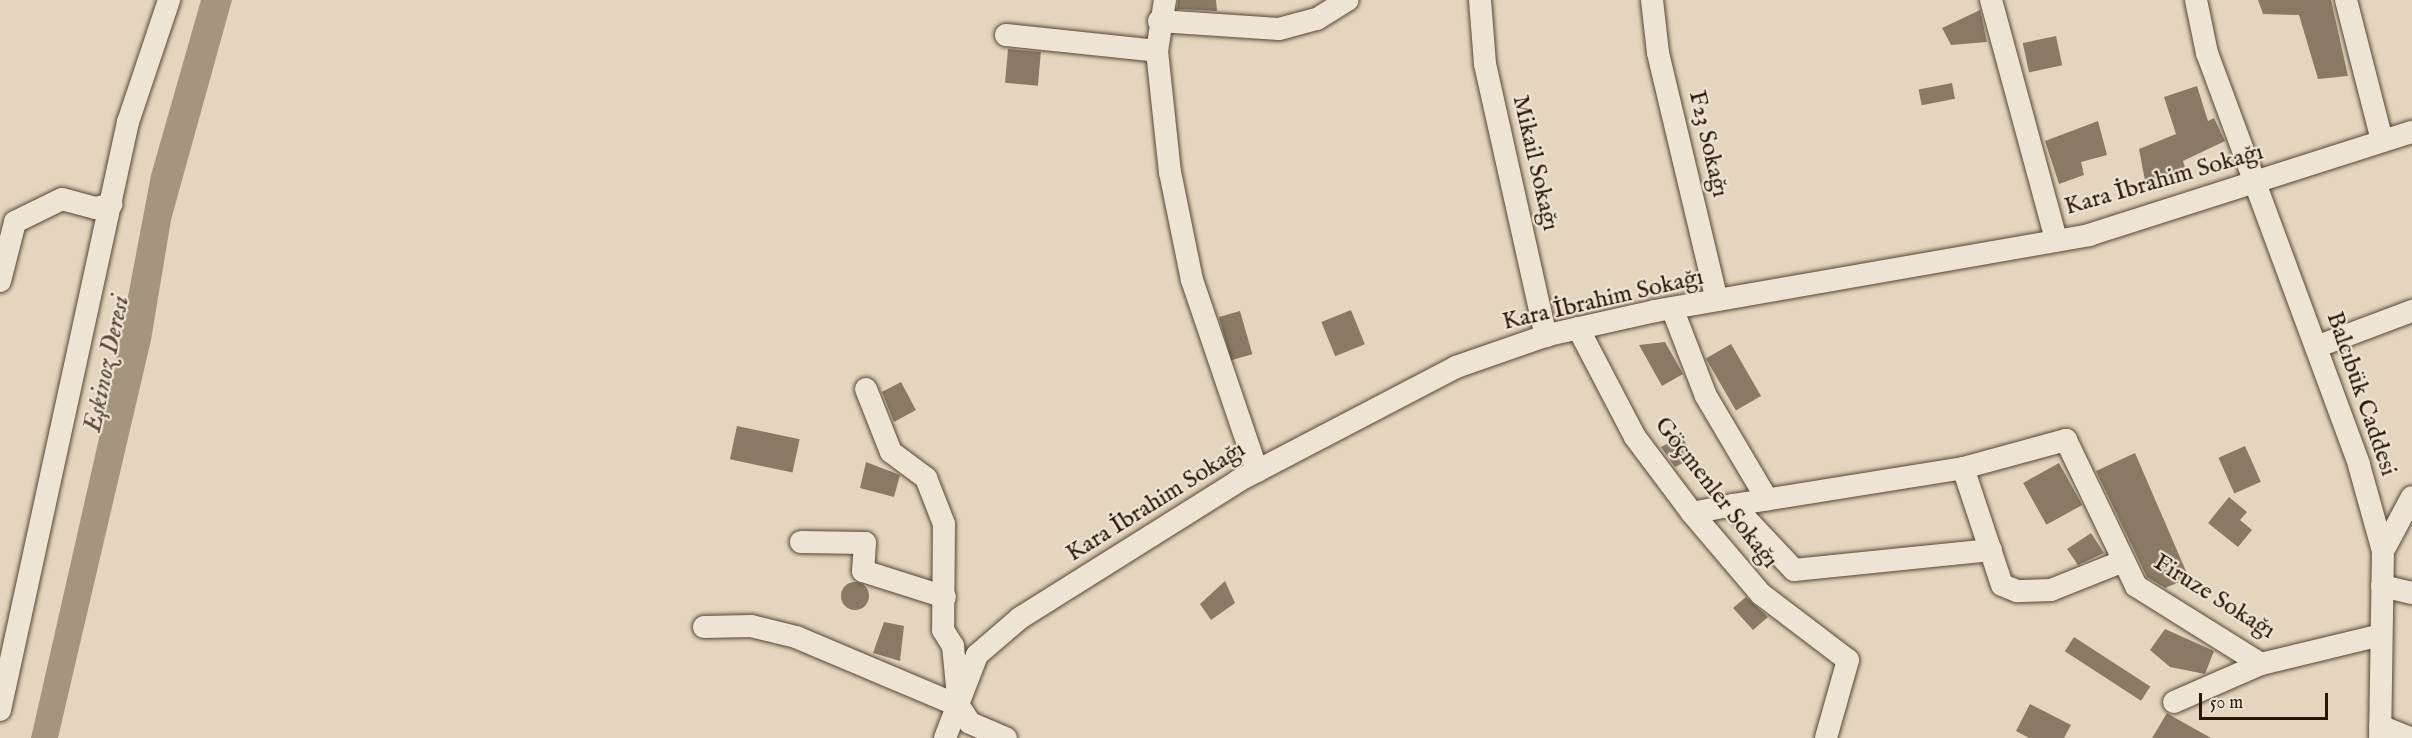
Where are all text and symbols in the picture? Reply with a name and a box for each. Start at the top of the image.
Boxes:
street label: F23 Sokağı [1682,88,1734,200]
street label: Mikail Sokağı [1505,92,1565,234]
street label: Kara İbrahim Sokağı [2061,138,2267,222]
street label: Kara İbrahim Sokağı [1500,263,1706,337]
water label: Eşkinoz Deresi [77,293,137,435]
street label: Balcıbük Caddesi [2319,308,2403,480]
street label: Göçmenler Sokağı [1648,412,1784,574]
street label: Kara İbrahim Sokağı [1061,435,1251,569]
street label: Firuze Sokağı [2148,548,2280,646]
scale bar [2202,681,2331,719]
text: 50 m [2210,692,2243,715]

